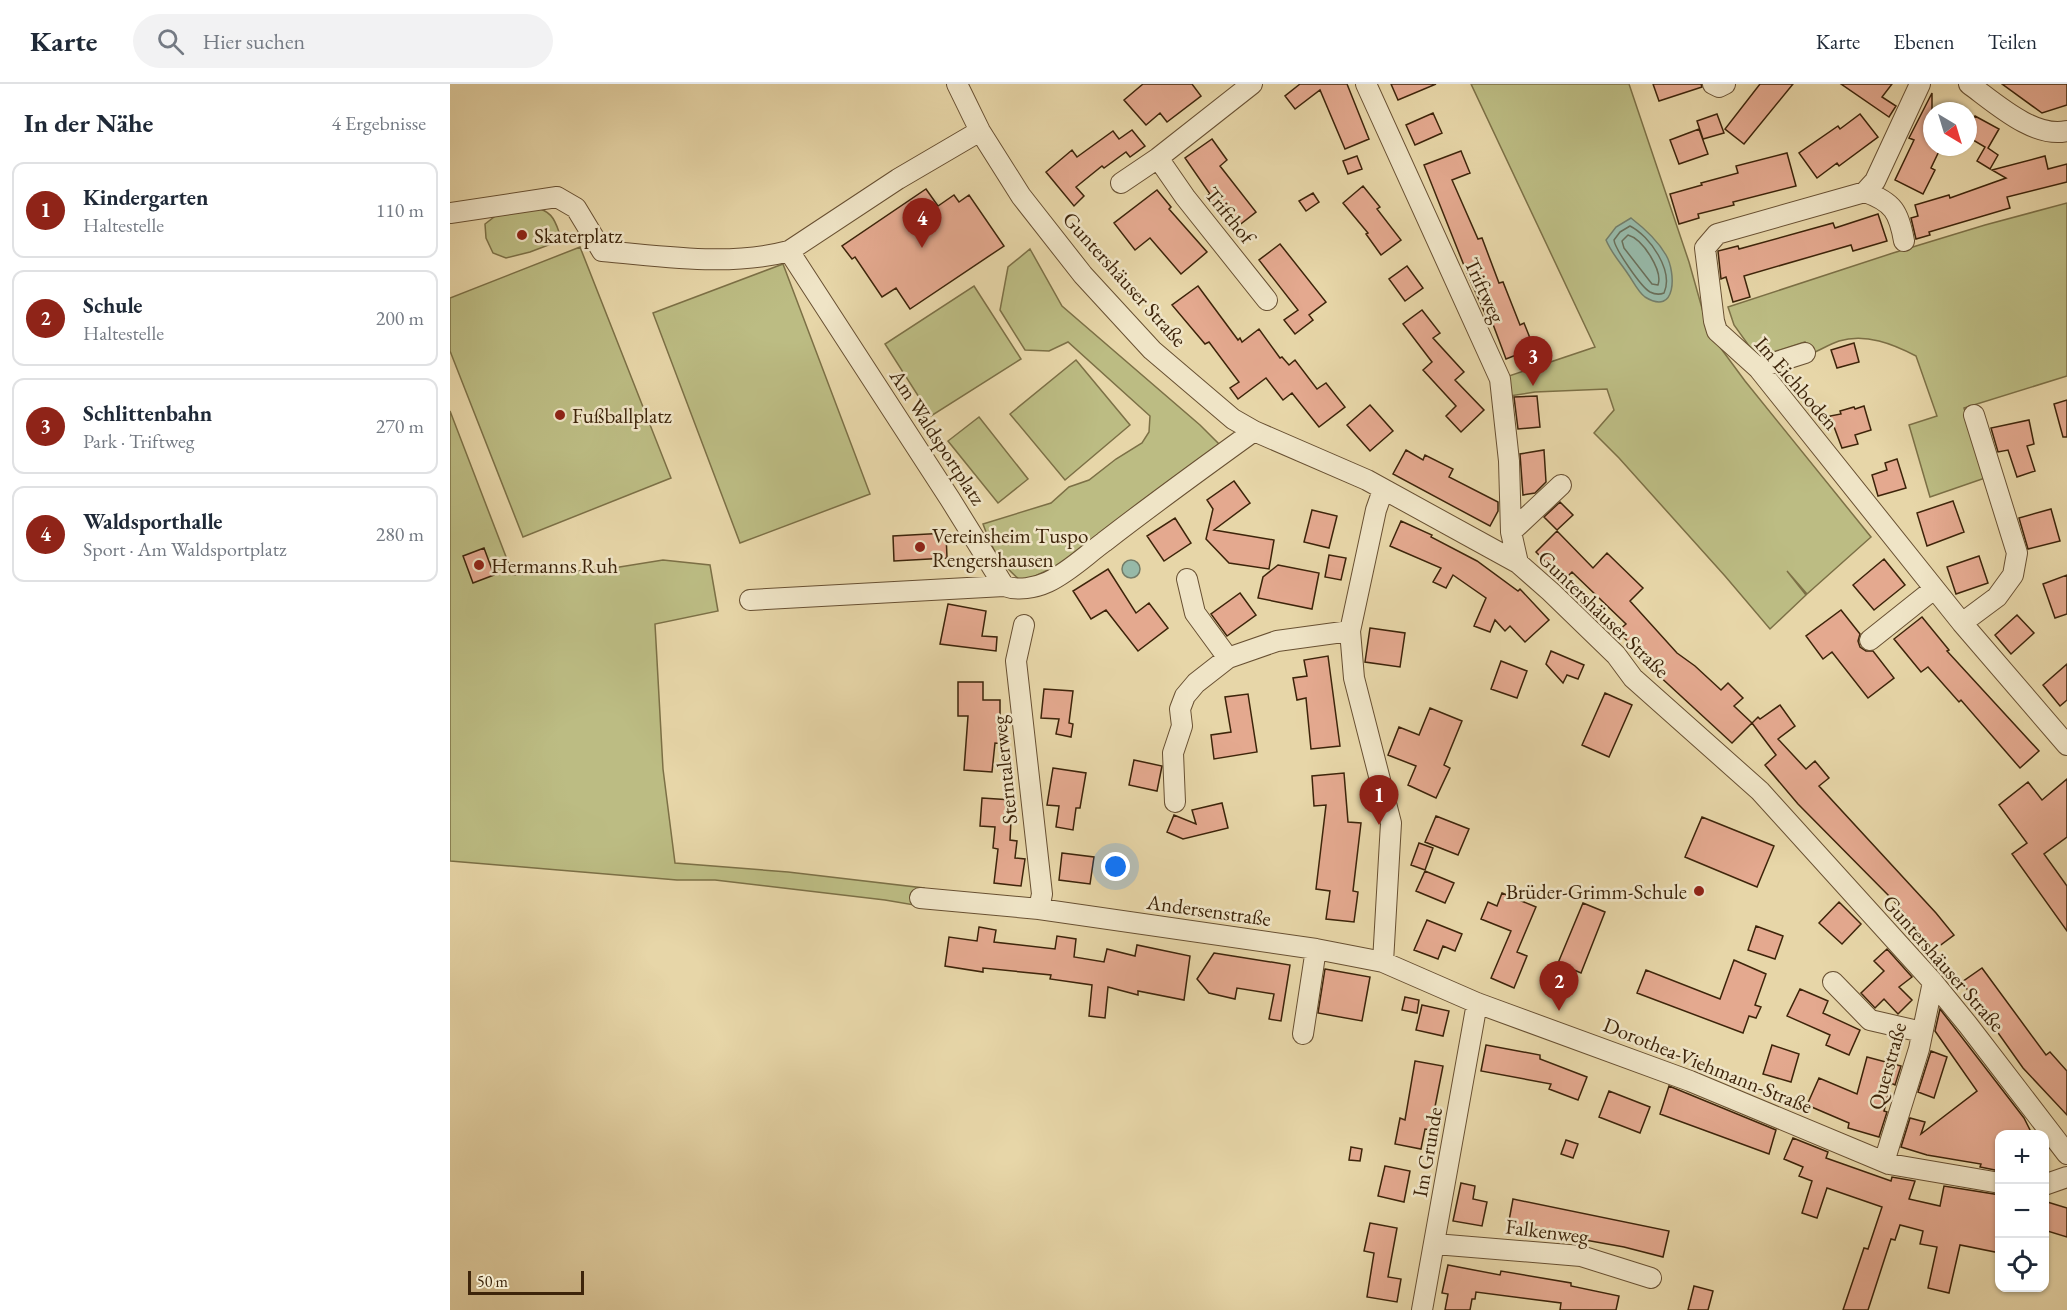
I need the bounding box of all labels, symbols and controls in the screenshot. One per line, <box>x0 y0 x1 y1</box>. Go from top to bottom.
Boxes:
search box <box>133 14 553 68</box>
text: Karte <box>30 23 97 59</box>
icon: search <box>154 25 187 58</box>
text: Hier suchen <box>202 27 305 56</box>
text: Karte <box>1816 28 1860 55</box>
text: Ebenen <box>1893 28 1954 55</box>
text: Teilen <box>1987 28 2037 55</box>
north arrow <box>1923 102 1977 156</box>
text: In der Nähe <box>24 106 153 140</box>
text: 4 Ergebnisse <box>331 110 426 136</box>
street label: Trifthof <box>1199 181 1262 251</box>
text: Kindergarten <box>83 183 208 212</box>
text: 1 <box>40 197 51 223</box>
text: 110 m <box>376 197 424 223</box>
pin: 4 <box>902 198 942 248</box>
street label: Guntershäuser Straße <box>1057 206 1193 352</box>
text: Haltestelle <box>83 212 164 238</box>
place label: Skaterplatz <box>534 222 622 249</box>
marker: Skaterplatz <box>515 228 529 242</box>
street label: Triftweg <box>1458 253 1512 328</box>
text: Schule <box>83 291 143 320</box>
text: 2 <box>40 305 51 331</box>
text: 200 m <box>376 305 424 331</box>
text: Haltestelle <box>83 320 164 346</box>
street label: Im Eichboden <box>1749 331 1845 435</box>
pin: 3 <box>1514 336 1552 386</box>
street label: Am Waldsportplatz <box>884 363 992 510</box>
text: Schlittenbahn <box>83 399 212 428</box>
place label: Fußballplatz <box>572 402 672 429</box>
marker: Fußballplatz <box>553 408 567 422</box>
text: 3 <box>40 413 51 439</box>
text: 270 m <box>376 413 424 439</box>
text: Park · Triftweg <box>83 428 194 454</box>
text: Waldsporthalle <box>83 507 223 536</box>
text: 4 <box>40 521 51 547</box>
text: 280 m <box>376 521 424 547</box>
place label: Vereinsheim Tuspo Rengershausen <box>932 522 1088 573</box>
text: Sport · Am Waldsportplatz <box>83 536 287 562</box>
marker: Vereinsheim Tuspo Rengershausen <box>913 540 927 554</box>
street label: Guntershäuser Straße <box>1532 544 1676 684</box>
place label: Hermanns Ruh <box>491 552 618 579</box>
marker: Hermanns Ruh <box>472 558 486 572</box>
street label: Sterntalerweg <box>985 714 1023 826</box>
pin: 1 <box>1360 776 1398 825</box>
your location <box>1101 852 1130 881</box>
place label: Brüder-Grimm-Schule <box>1506 878 1687 905</box>
marker: Brüder-Grimm-Schule <box>1692 884 1706 898</box>
street label: Andersenstraße <box>1144 888 1273 932</box>
street label: Guntershäuser Straße <box>1877 889 2011 1037</box>
pin: 2 <box>1540 962 1578 1011</box>
street label: Dorothea-Viehmann-Straße <box>1600 1011 1816 1119</box>
street label: Querstraße <box>1862 1019 1913 1113</box>
street label: Im Grunde <box>1406 1105 1448 1199</box>
map controls <box>1995 1130 2049 1292</box>
button: + <box>1995 1130 2049 1184</box>
button: − <box>1995 1184 2049 1238</box>
street label: Falkenweg <box>1504 1213 1591 1250</box>
button: locate <box>1995 1238 2049 1292</box>
scale bar <box>468 1268 584 1296</box>
text: 50 m <box>477 1271 508 1292</box>

